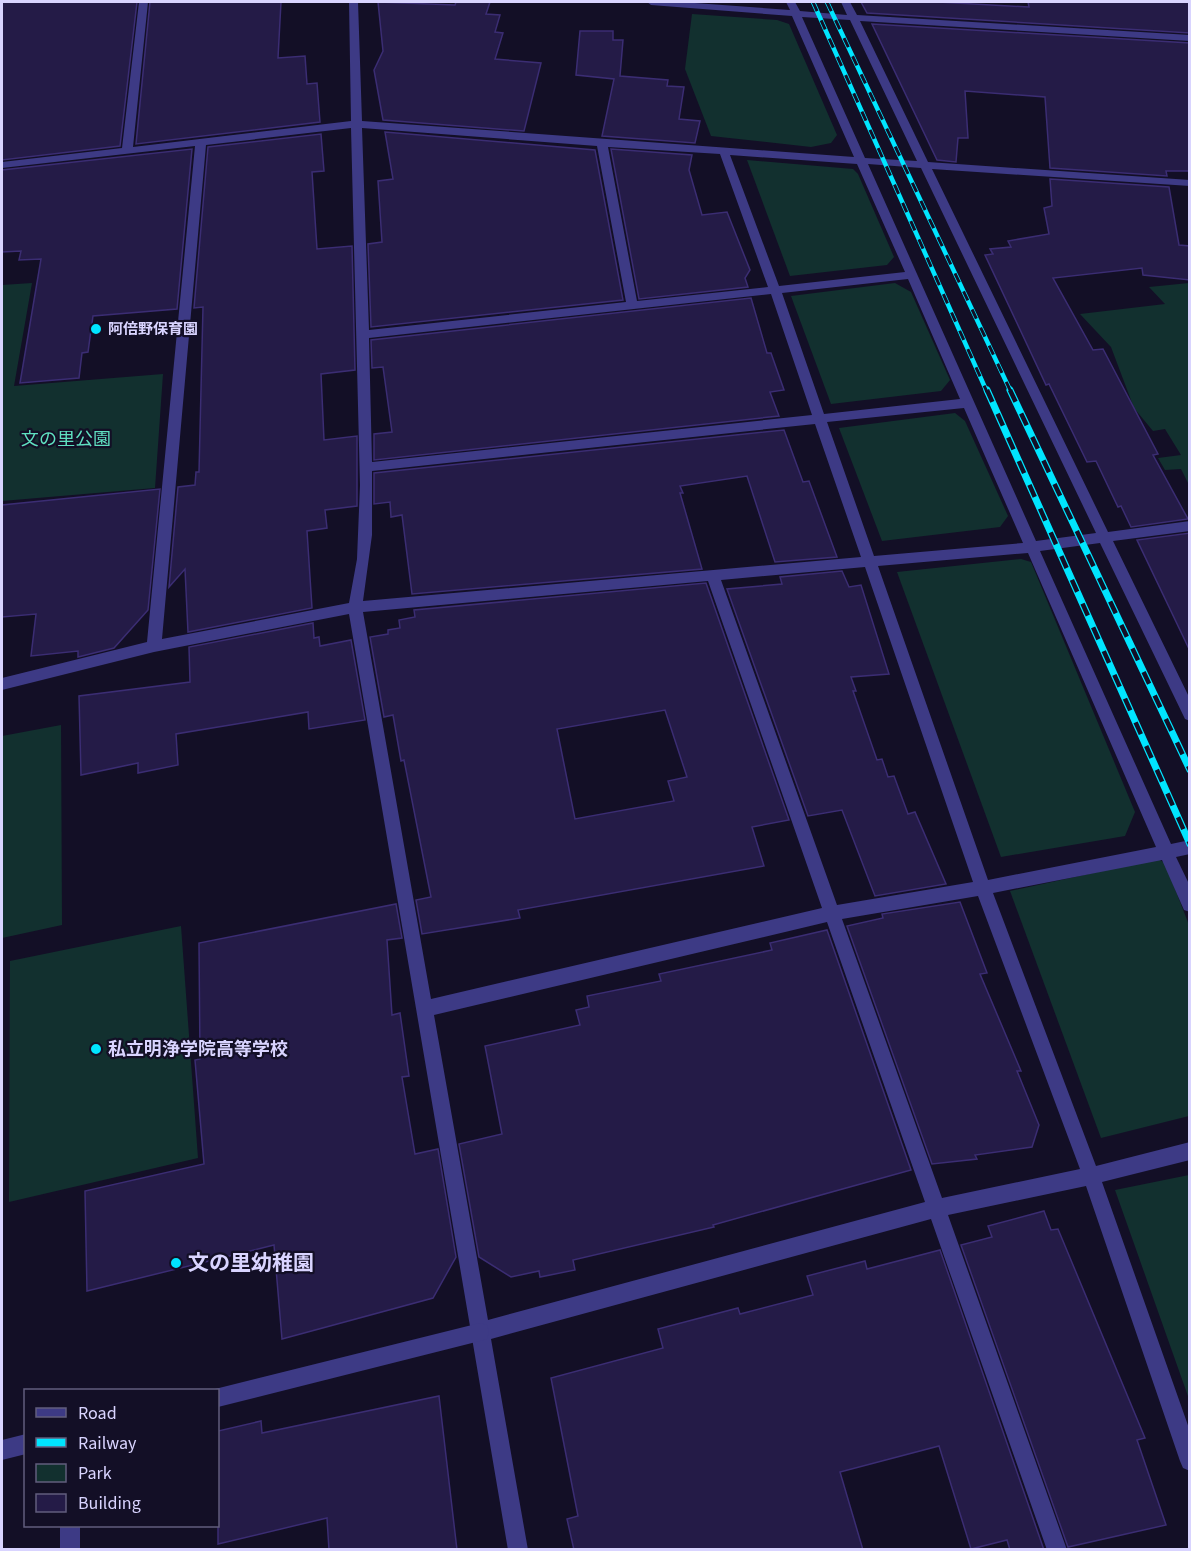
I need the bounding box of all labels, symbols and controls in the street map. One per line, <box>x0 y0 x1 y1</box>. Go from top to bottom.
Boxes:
place label: 阿倍野保育園 <box>108 319 198 340</box>
marker: 阿倍野保育園 <box>89 322 103 336</box>
park label: 文の里公園 <box>21 427 111 452</box>
place label: 私立明浄学院高等学校 <box>108 1037 288 1062</box>
marker: 私立明浄学院高等学校 <box>89 1042 103 1056</box>
place label: 文の里幼稚園 <box>188 1248 314 1278</box>
marker: 文の里幼稚園 <box>169 1256 183 1270</box>
legend <box>24 1389 219 1527</box>
text: Road <box>78 1401 117 1426</box>
text: Railway <box>78 1431 137 1456</box>
text: Park <box>78 1461 112 1486</box>
text: Building <box>78 1491 141 1516</box>

